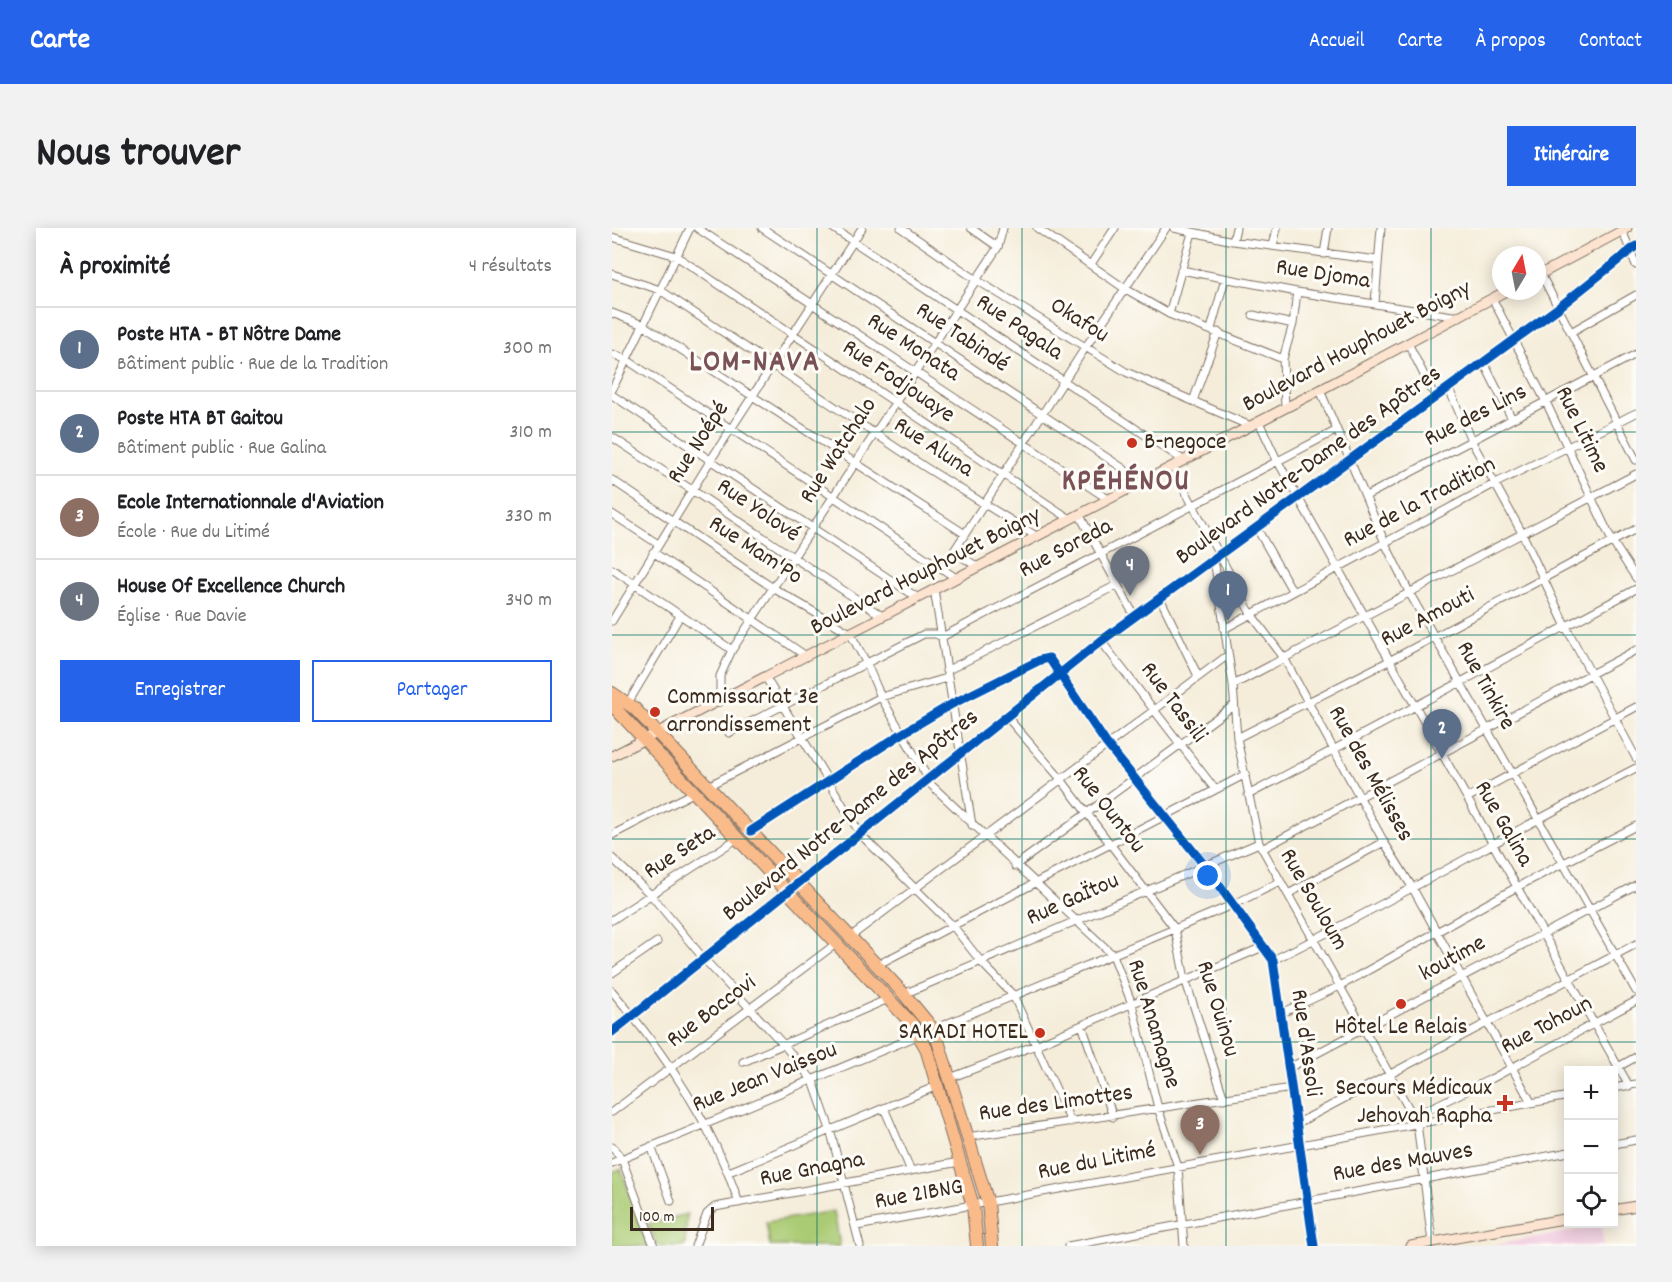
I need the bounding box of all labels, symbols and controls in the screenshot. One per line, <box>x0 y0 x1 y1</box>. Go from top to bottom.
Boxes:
text: Carte <box>30 22 90 62</box>
text: Accueil <box>1309 27 1364 57</box>
text: Carte <box>1397 27 1442 57</box>
text: À propos <box>1475 27 1546 57</box>
text: Contact <box>1579 27 1642 57</box>
text: Nous trouver <box>36 126 240 186</box>
button: Itinéraire <box>1507 126 1636 186</box>
north arrow <box>1492 246 1546 300</box>
text: À proximité <box>60 249 170 286</box>
street label: Rue Djoma <box>1273 251 1373 299</box>
text: 4 résultats <box>469 253 552 281</box>
street label: Boulevard Houphouet Boigny <box>1237 272 1479 422</box>
street label: Rue Pagala <box>968 286 1070 370</box>
street label: Okafou <box>1043 290 1115 352</box>
street label: Rue Tabindé <box>908 294 1016 382</box>
street label: Rue Monata <box>860 305 967 391</box>
text: Poste HTA - BT Nôtre Dame <box>117 320 341 351</box>
street label: Rue Fodjouaye <box>835 332 961 432</box>
text: 1 <box>77 335 82 363</box>
text: 300 m <box>503 335 552 363</box>
district label: LOM-NAVA <box>689 343 821 386</box>
text: Bâtiment public · Rue de la Tradition <box>117 351 388 379</box>
street label: Boulevard Notre-Dame des Apôtres <box>1169 358 1449 574</box>
street label: Rue des Lins <box>1419 376 1533 456</box>
street label: Rue Litime <box>1545 381 1617 479</box>
street label: Rue Watchalo <box>792 391 886 511</box>
street label: Rue Noépé <box>660 395 738 491</box>
text: Poste HTA BT Gaitou <box>117 404 283 435</box>
street label: Rue Aluna <box>886 409 980 487</box>
text: 2 <box>75 419 84 447</box>
text: 310 m <box>510 419 552 447</box>
place label: B-negoce <box>1144 426 1227 460</box>
text: Bâtiment public · Rue Galina <box>117 435 326 463</box>
marker: B-negoce <box>1125 436 1139 450</box>
street label: Rue de la Tradition <box>1338 448 1502 558</box>
district label: KPÉHÉNOU <box>1062 462 1190 505</box>
street label: Rue Yolové <box>709 471 807 551</box>
text: Ecole Internationnale d'Aviation <box>117 488 384 519</box>
street label: Boulevard Houphouet Boigny <box>805 498 1048 645</box>
text: 3 <box>75 503 84 531</box>
text: 330 m <box>505 503 552 531</box>
street label: Rue Mam'Po <box>701 508 809 594</box>
street label: Rue Soreda <box>1013 510 1119 588</box>
text: École · Rue du Litimé <box>117 519 270 547</box>
pin: 4 <box>1110 546 1150 596</box>
text: House Of Excellence Church <box>117 572 345 603</box>
pin: 1 <box>1208 572 1248 621</box>
street label: Rue Amouti <box>1375 579 1481 657</box>
text: 4 <box>75 587 84 615</box>
text: 340 m <box>506 587 552 615</box>
text: Église · Rue Davie <box>117 603 246 631</box>
street label: Rue Tinkire <box>1447 635 1523 737</box>
street label: Rue Tassili <box>1131 655 1215 751</box>
button: Enregistrer <box>60 660 300 722</box>
button: Partager <box>312 660 552 722</box>
place label: Commissariat 3e arrondissement <box>667 681 819 743</box>
street label: Rue des Mélisses <box>1319 700 1421 848</box>
street label: Boulevard Notre-Dame des Apôtres <box>715 702 987 930</box>
marker: Commissariat 3e arrondissement <box>648 705 662 719</box>
pin: 2 <box>1422 710 1462 759</box>
street label: Rue Ountou <box>1063 759 1153 861</box>
street label: Rue Galina <box>1465 775 1542 874</box>
street label: Rue Seta <box>637 817 723 889</box>
street label: Rue Souloum <box>1270 843 1356 957</box>
your location <box>1193 861 1222 890</box>
street label: Rue GaÏtou <box>1021 865 1125 935</box>
street label: koutime <box>1414 927 1492 991</box>
street label: Rue Anamagne <box>1117 955 1189 1093</box>
street label: Rue Ouinou <box>1186 957 1248 1061</box>
street label: Rue Boccovi <box>660 967 764 1057</box>
street label: Rue d'Assoli <box>1281 987 1329 1099</box>
street label: Rue Tohoun <box>1495 988 1599 1064</box>
marker: Hôtel Le Relais <box>1394 997 1408 1011</box>
place label: Hôtel Le Relais <box>1334 1011 1468 1045</box>
place label: SAKADI HOTEL <box>898 1016 1028 1050</box>
marker: SAKADI HOTEL <box>1033 1026 1047 1040</box>
street label: Rue Jean Vaissou <box>687 1033 843 1123</box>
map controls <box>1564 1066 1618 1228</box>
button: + <box>1564 1066 1618 1120</box>
place label: Secours Médicaux Jehovah Rapha <box>1335 1072 1493 1134</box>
street label: Rue des Limottes <box>977 1076 1135 1132</box>
marker: Secours Médicaux Jehovah Rapha <box>1496 1094 1514 1112</box>
pin: 3 <box>1180 1106 1220 1155</box>
button: − <box>1564 1120 1618 1174</box>
street label: Rue du Litimé <box>1035 1134 1159 1190</box>
street label: Rue des Mauves <box>1330 1134 1476 1192</box>
street label: Rue Gnagna <box>757 1143 868 1197</box>
street label: Rue 21BNG <box>872 1171 966 1219</box>
button: locate <box>1564 1174 1618 1228</box>
scale bar <box>630 1204 714 1232</box>
text: 100 m <box>639 1206 675 1229</box>

